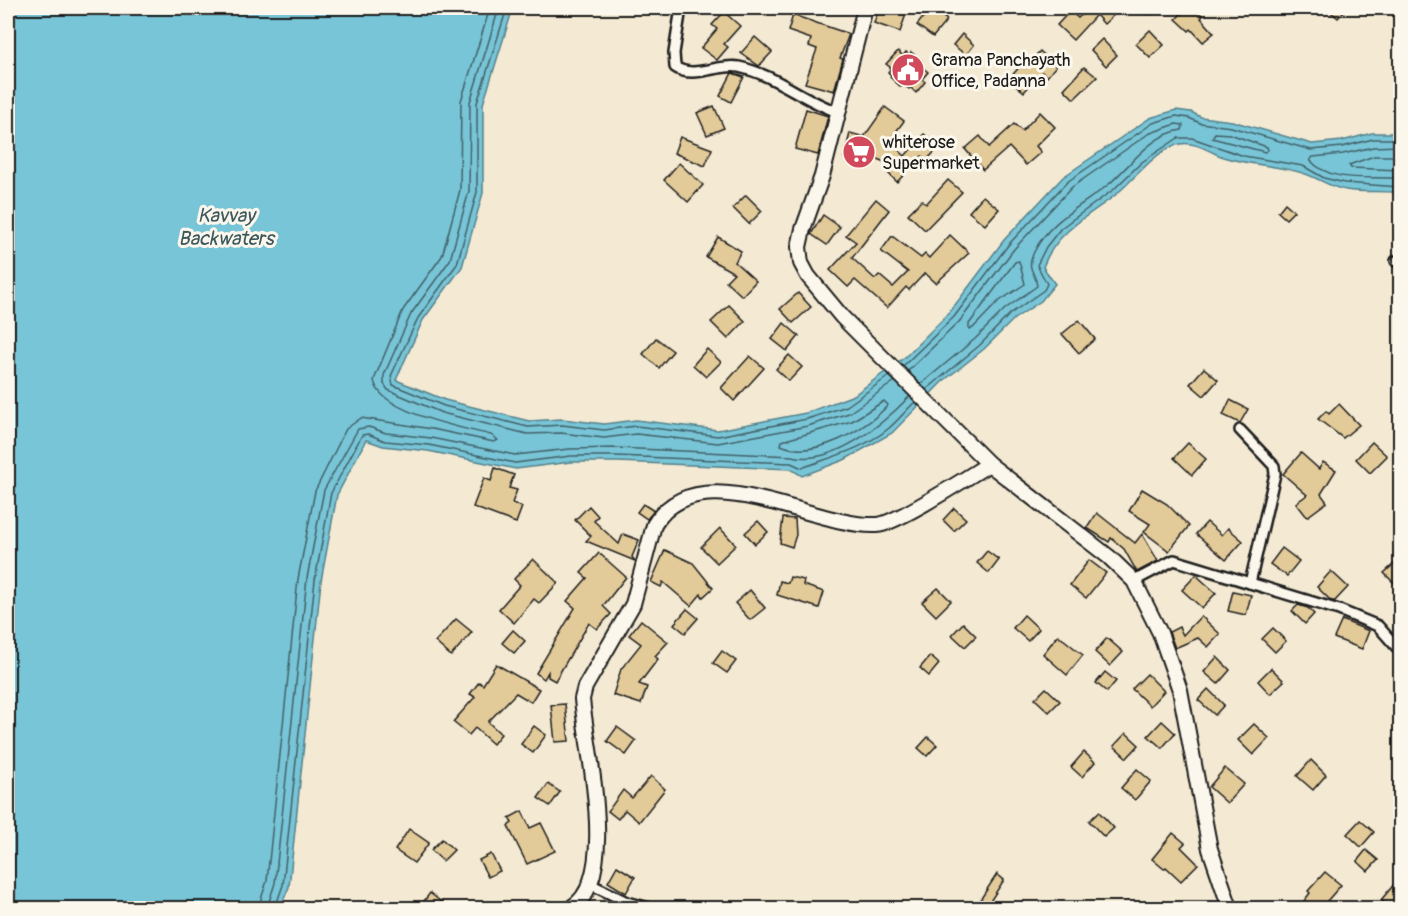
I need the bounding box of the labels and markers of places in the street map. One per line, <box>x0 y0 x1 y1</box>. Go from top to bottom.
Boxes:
place label: Grama Panchayath Office, Padanna <box>931 49 1070 93</box>
public building icon: Grama Panchayath Office, Padanna <box>890 52 926 88</box>
place label: whiterose Supermarket <box>882 131 981 175</box>
supermarket icon: whiterose Supermarket <box>841 134 877 170</box>

